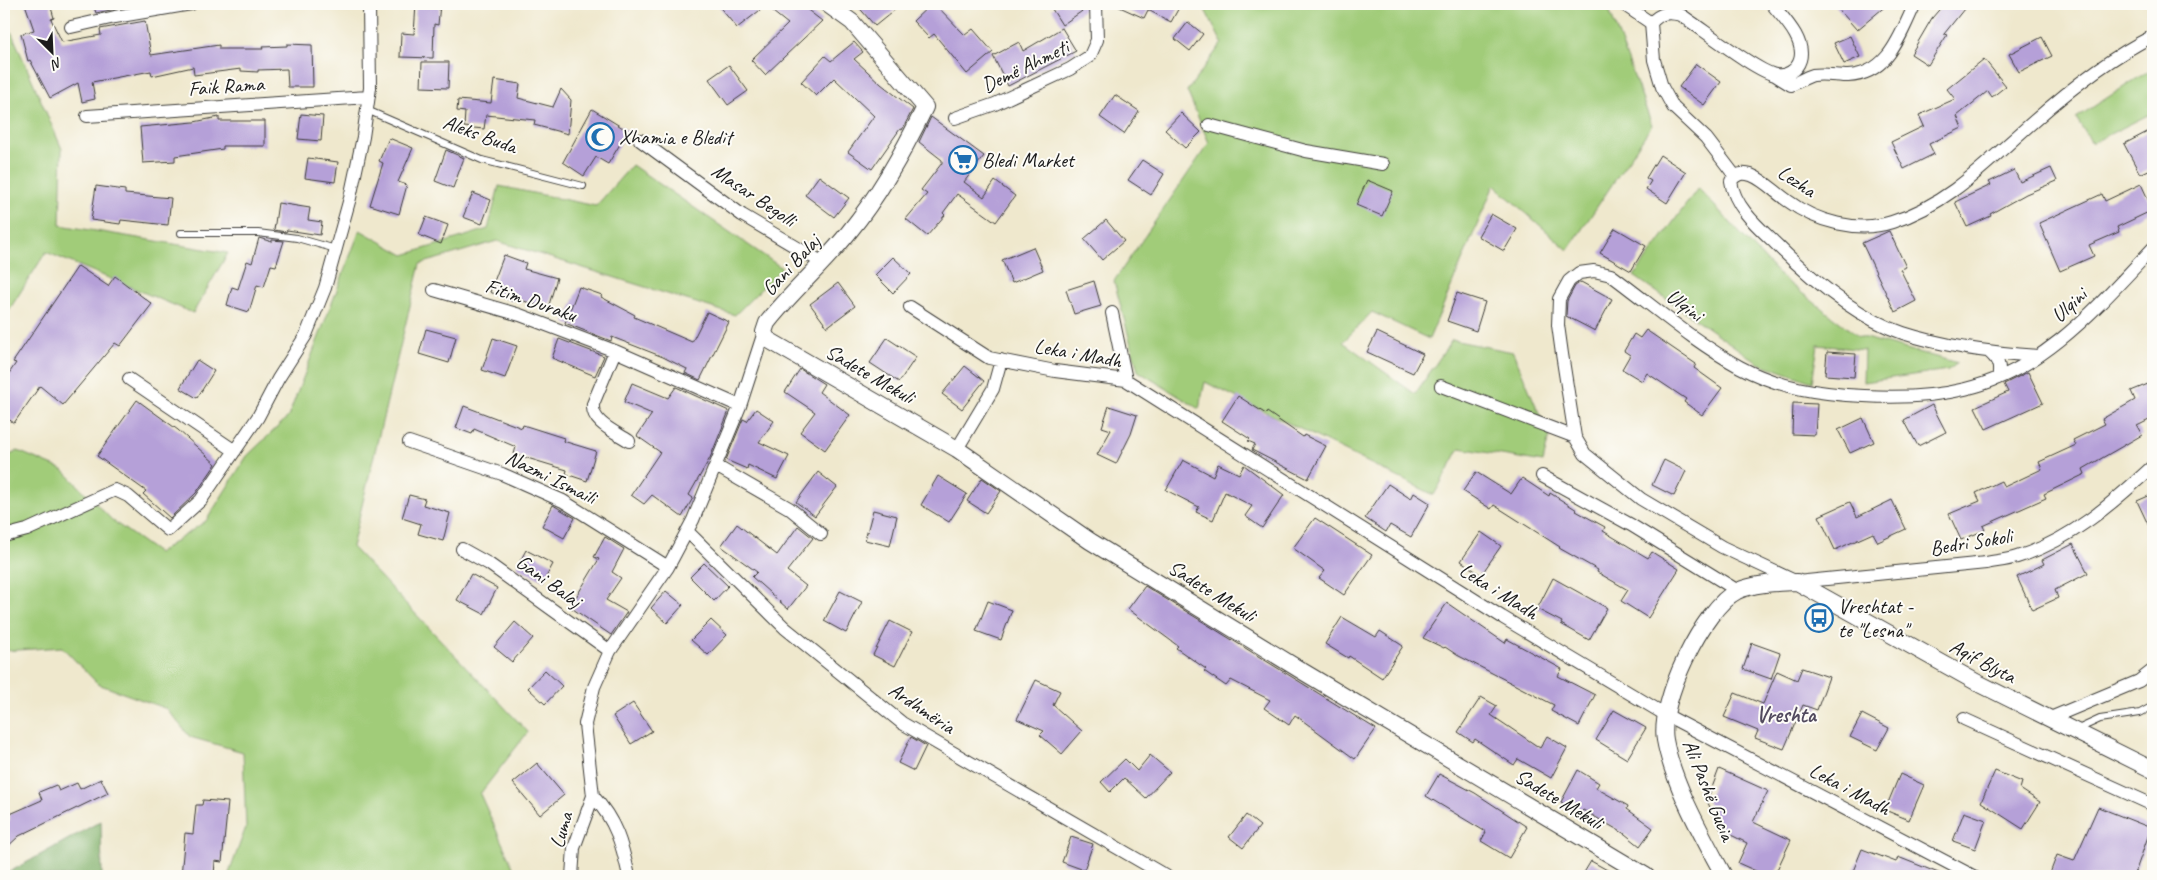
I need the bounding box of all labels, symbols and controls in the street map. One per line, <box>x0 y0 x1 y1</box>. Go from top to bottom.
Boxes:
north arrow <box>28 28 78 78</box>
street label: Demë Ahmeti <box>977 32 1076 98</box>
text: N <box>48 54 65 74</box>
street label: Faik Rama <box>187 70 267 102</box>
street label: Aleks Buda <box>440 109 523 160</box>
mosque icon: Xhamia e Bledit <box>585 122 615 152</box>
place label: Xhamia e Bledit <box>619 124 735 150</box>
supermarket icon: Bledi Market <box>948 145 978 175</box>
place label: Bledi Market <box>982 147 1076 173</box>
street label: Masar Begolli <box>707 157 804 234</box>
street label: Lezha <box>1773 159 1822 204</box>
street label: Gani Balaj <box>756 227 828 301</box>
street label: Fitim Duraku <box>482 272 581 328</box>
street label: Ulqini <box>2046 280 2095 328</box>
street label: Ulqini <box>1661 283 1711 329</box>
street label: Leka i Madh <box>1032 333 1125 374</box>
street label: Sadete Mekuli <box>821 338 922 411</box>
street label: Nazmi Ismaili <box>501 444 603 511</box>
street label: Bedri Sokoli <box>1928 522 2017 561</box>
street label: Gani Balaj <box>511 549 589 615</box>
street label: Sadete Mekuli <box>1164 554 1263 630</box>
street label: Leka i Madh <box>1455 557 1544 626</box>
place label: Vreshtat - te "Lesna" <box>1838 593 1914 643</box>
bus stop icon: Vreshtat - te "Lesna" <box>1804 603 1834 633</box>
street label: Aqif Blyta <box>1945 633 2022 690</box>
street label: Ardhmëria <box>884 676 961 740</box>
district label: Vreshta <box>1756 701 1818 729</box>
street label: Ali Pashë Gucia <box>1677 736 1742 847</box>
street label: Leka i Madh <box>1805 757 1896 822</box>
street label: Sadete Mekuli <box>1510 763 1610 837</box>
street label: Luma <box>544 808 579 851</box>

